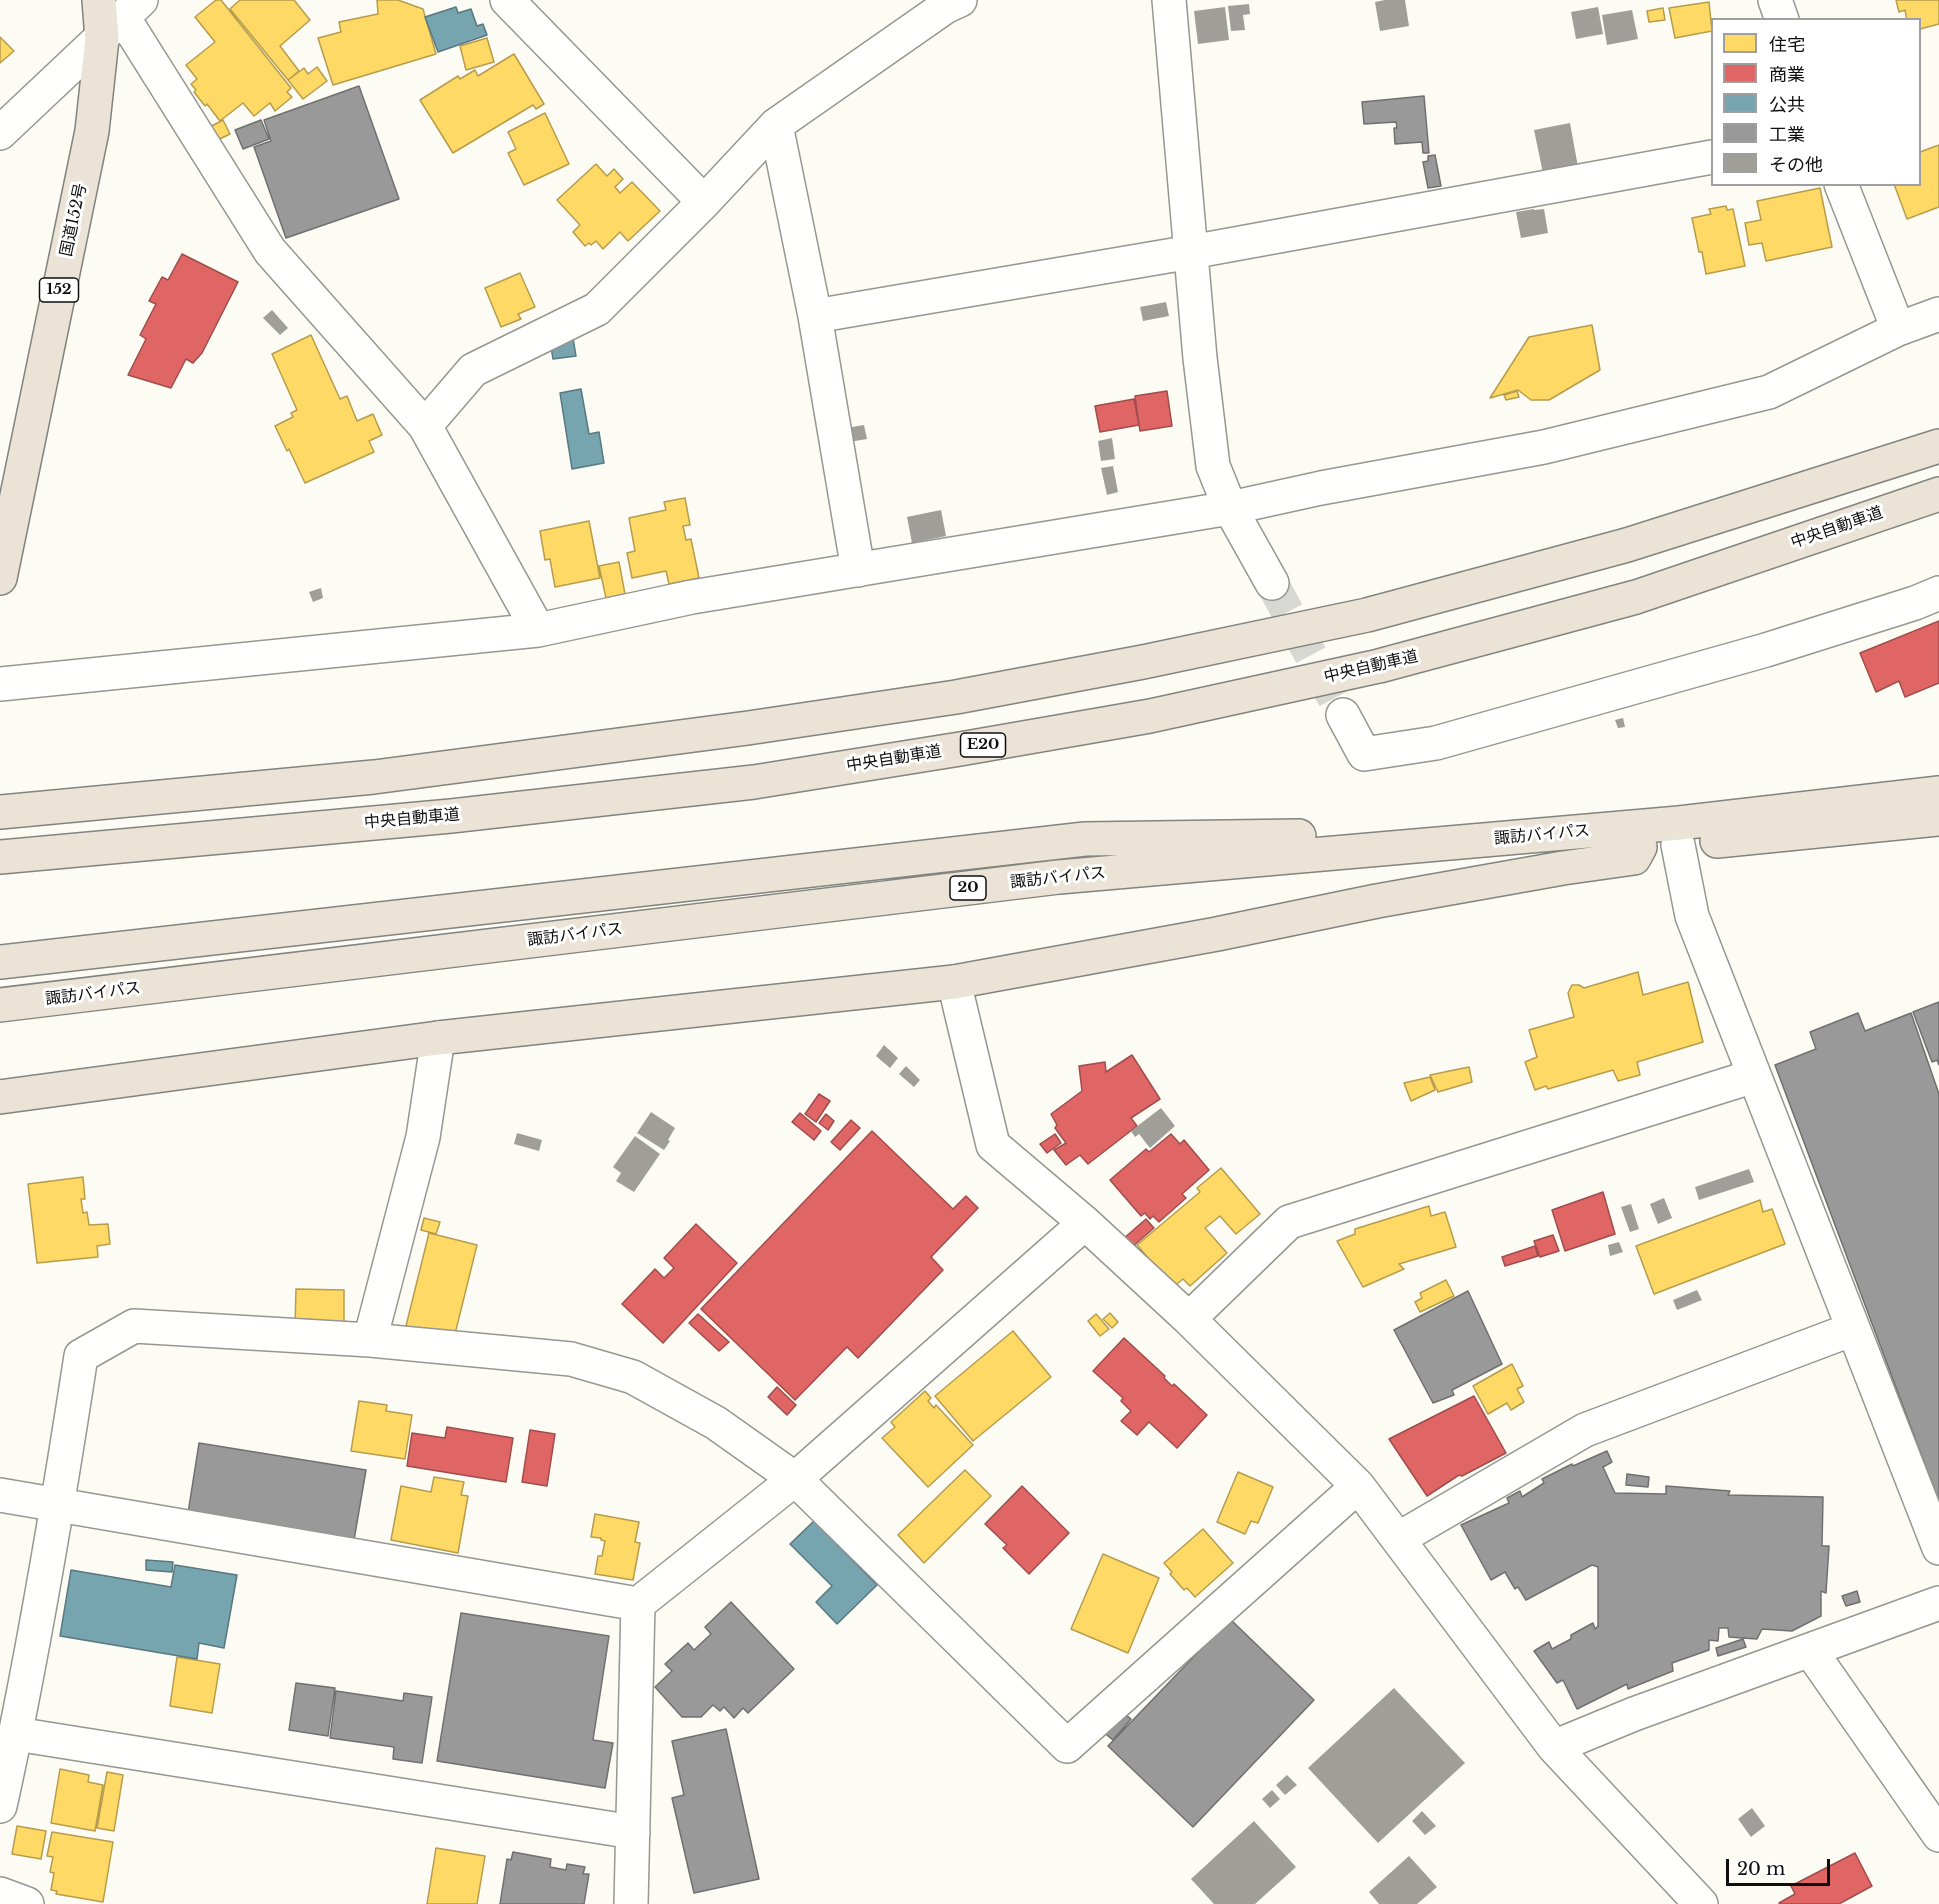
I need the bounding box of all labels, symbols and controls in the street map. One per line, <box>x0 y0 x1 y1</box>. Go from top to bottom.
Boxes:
legend <box>1711 18 1921 186</box>
text: 住宅 <box>1769 34 1805 56</box>
text: 商業 <box>1769 64 1805 86</box>
text: 公共 <box>1769 94 1805 116</box>
text: 工業 <box>1769 124 1805 146</box>
text: その他 <box>1769 154 1823 176</box>
street label: 国道152号 <box>57 182 91 258</box>
road number: 152 <box>40 278 78 302</box>
street label: 中央自動車道 <box>1788 503 1886 553</box>
street label: 中央自動車道 <box>1322 647 1420 687</box>
road number: E20 <box>960 733 1006 757</box>
street label: 中央自動車道 <box>845 742 943 776</box>
street label: 中央自動車道 <box>363 805 461 833</box>
street label: 諏訪バイパス <box>1493 821 1591 849</box>
street label: 諏訪バイパス <box>1009 863 1107 893</box>
road number: 20 <box>950 876 986 900</box>
street label: 諏訪バイパス <box>526 920 624 950</box>
street label: 諏訪バイパス <box>44 979 142 1009</box>
scale bar <box>1729 1847 1832 1885</box>
text: 20 m <box>1737 1858 1785 1880</box>

